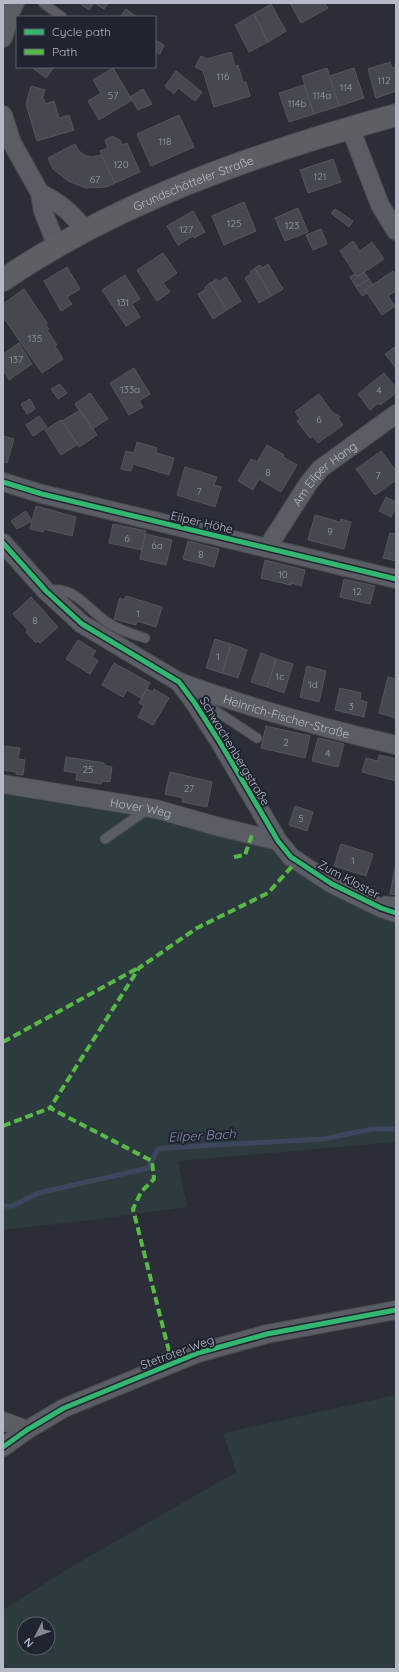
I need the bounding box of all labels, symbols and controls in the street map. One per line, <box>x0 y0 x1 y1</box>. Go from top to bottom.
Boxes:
legend <box>16 16 156 68</box>
text: Cycle path <box>52 24 111 39</box>
text: Path <box>52 44 77 59</box>
house number: 116 <box>217 70 230 83</box>
house number: 112 <box>378 74 391 87</box>
house number: 114 <box>340 81 352 94</box>
house number: 57 <box>108 89 118 102</box>
house number: 114a <box>313 89 331 102</box>
house number: 114b <box>288 97 306 110</box>
house number: 118 <box>159 135 171 148</box>
street label: Grundschötteler Straße <box>130 152 256 214</box>
house number: 120 <box>113 158 129 171</box>
house number: 121 <box>314 170 326 183</box>
house number: 67 <box>90 173 100 186</box>
house number: 125 <box>227 217 241 230</box>
house number: 123 <box>285 219 299 232</box>
house number: 127 <box>179 223 193 236</box>
house number: 131 <box>117 296 129 309</box>
house number: 135 <box>28 332 42 345</box>
house number: 137 <box>9 353 23 366</box>
house number: 133a <box>120 383 140 396</box>
house number: 4 <box>376 384 382 397</box>
house number: 6 <box>316 413 322 426</box>
street label: Am Eilper Hang <box>289 438 359 508</box>
house number: 8 <box>265 466 271 479</box>
house number: 7 <box>375 469 381 482</box>
house number: 7 <box>196 485 202 498</box>
street label: Eilper Höhe <box>169 508 235 537</box>
house number: 9 <box>327 525 333 538</box>
house number: 6 <box>124 532 130 545</box>
house number: 6a <box>151 539 163 552</box>
house number: 8 <box>198 548 204 561</box>
house number: 10 <box>278 568 288 581</box>
house number: 12 <box>352 585 362 598</box>
house number: 1 <box>136 607 140 620</box>
house number: 8 <box>32 614 38 627</box>
house number: 1 <box>216 650 220 663</box>
house number: 1c <box>276 670 284 683</box>
house number: 1d <box>308 678 318 691</box>
street label: Heinrich-Fischer-Straße <box>222 691 352 741</box>
street label: Schwachenbergstraße <box>197 694 274 808</box>
house number: 3 <box>348 700 354 713</box>
house number: 2 <box>283 736 289 749</box>
house number: 4 <box>325 747 331 760</box>
house number: 25 <box>83 763 94 776</box>
house number: 27 <box>184 782 194 795</box>
street label: Hover Weg <box>109 794 174 821</box>
house number: 5 <box>298 812 304 825</box>
house number: 1 <box>351 854 355 867</box>
street label: Zum Kloster <box>316 856 383 902</box>
water label: Eilper Bach <box>168 1125 237 1145</box>
street label: Stetroter Weg <box>138 1332 216 1372</box>
north arrow <box>16 1616 56 1656</box>
text: N <box>21 1635 36 1650</box>

